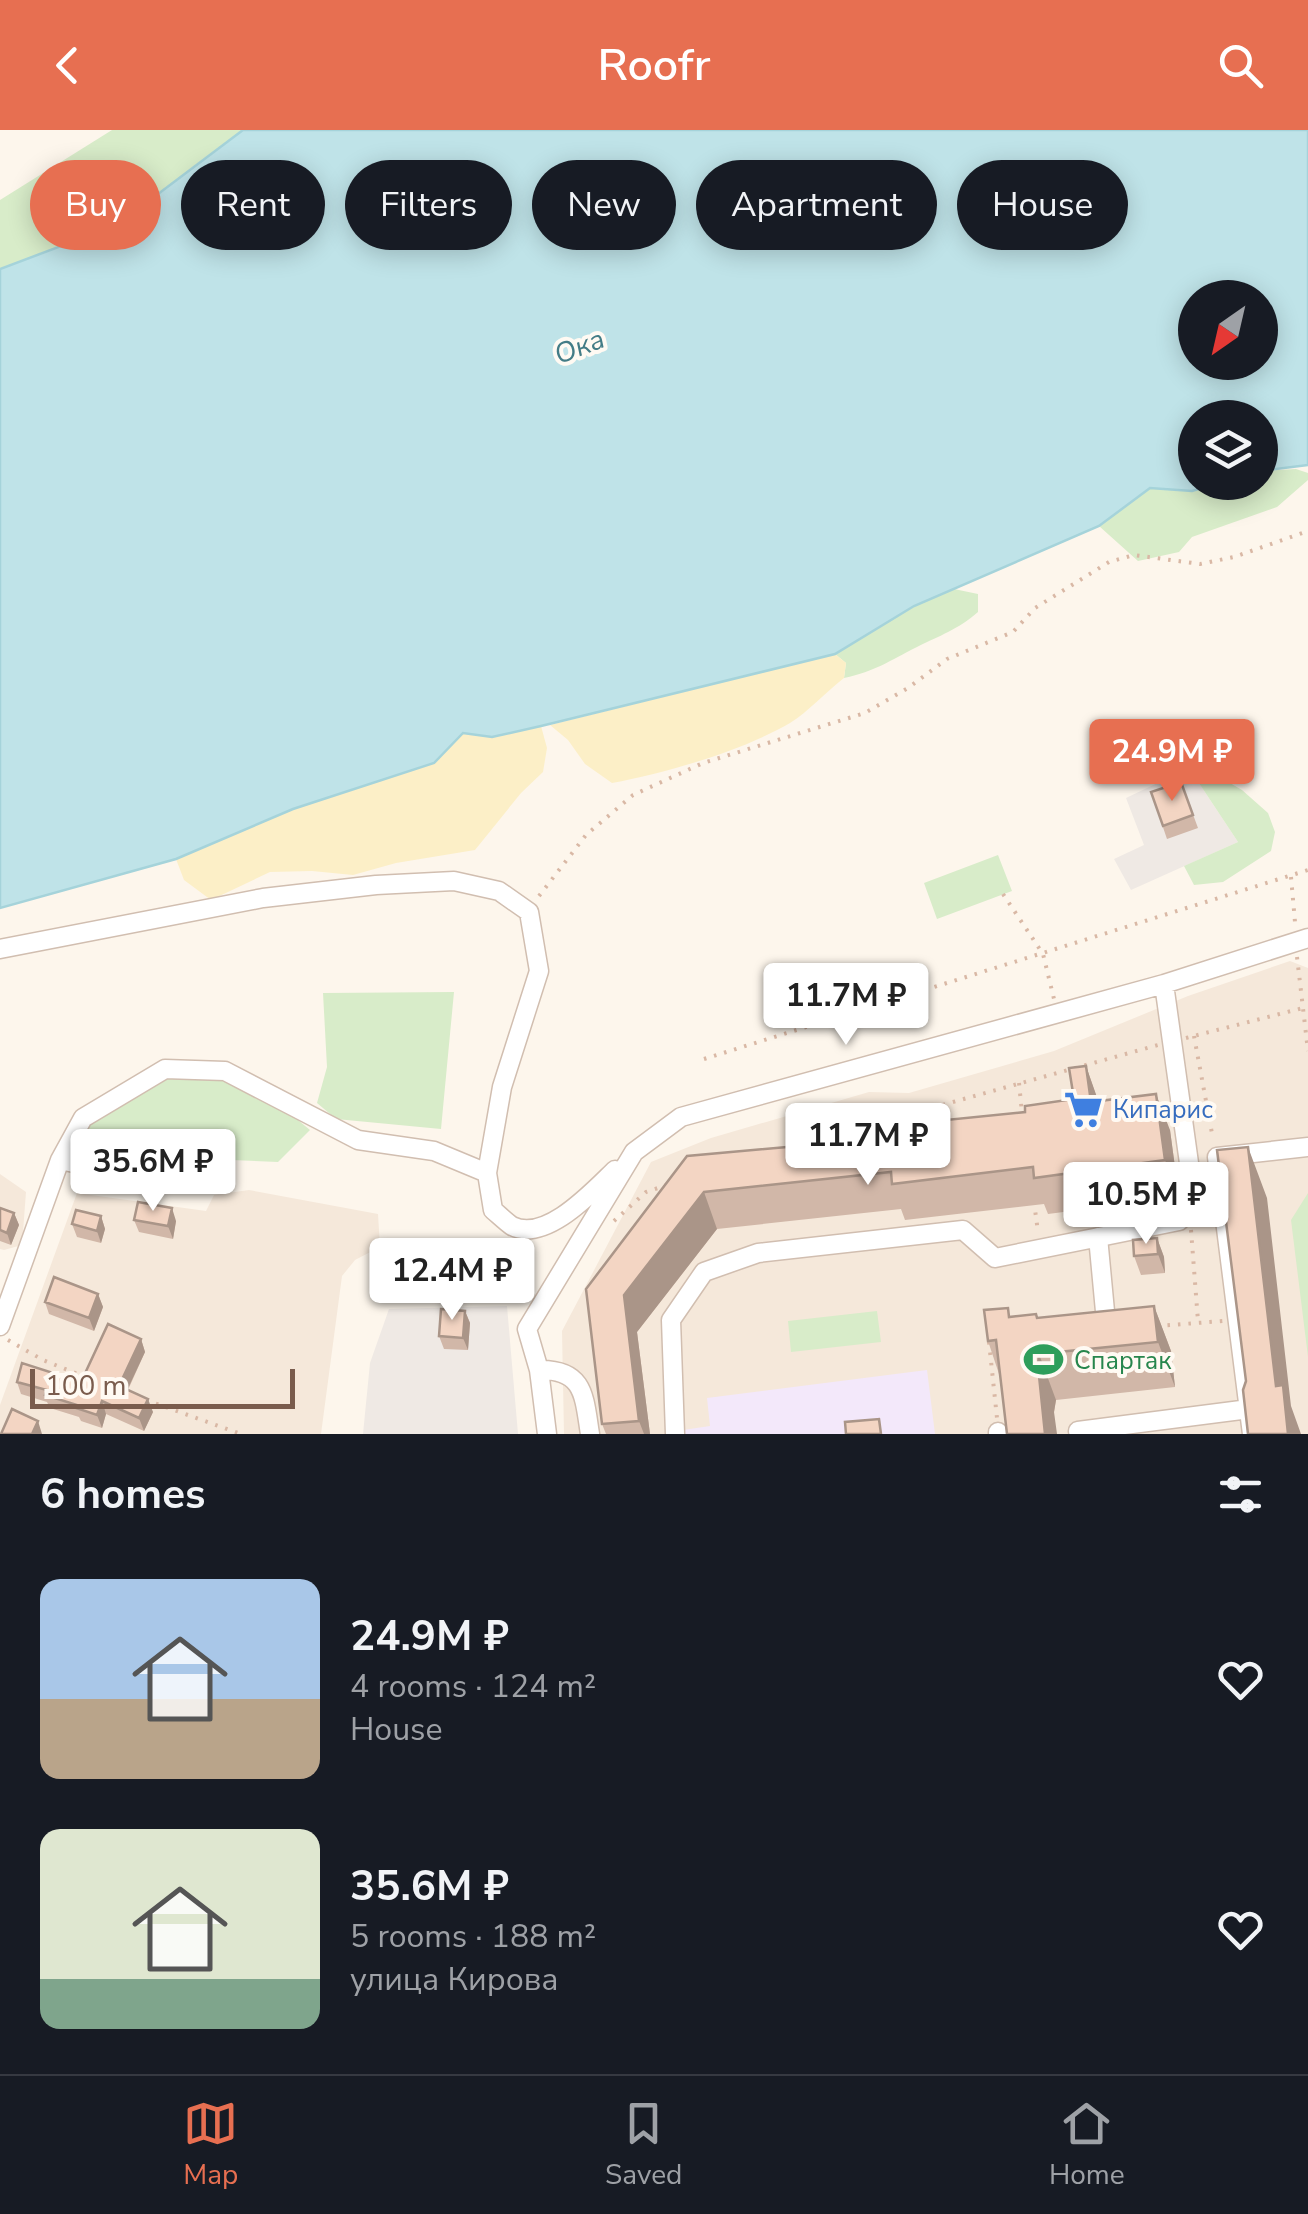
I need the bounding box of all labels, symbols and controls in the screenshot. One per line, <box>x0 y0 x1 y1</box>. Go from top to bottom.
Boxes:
text: Roofr <box>598 35 710 96</box>
icon: back <box>40 38 95 93</box>
icon: search <box>1213 38 1268 93</box>
chip: Buy <box>30 160 161 250</box>
chip: Rent <box>181 160 325 250</box>
chip: Filters <box>345 160 512 250</box>
chip: New <box>532 160 676 250</box>
chip: Apartment <box>696 160 937 250</box>
chip: House <box>957 160 1128 250</box>
north arrow <box>1178 280 1278 380</box>
map controls <box>1178 280 1278 500</box>
water label: Ока <box>549 320 610 374</box>
button: layers <box>1178 400 1278 500</box>
pin: 24.9M ₽ <box>1080 719 1264 804</box>
text: 24.9M ₽ <box>1111 730 1233 773</box>
pin: 11.7M ₽ <box>754 963 938 1048</box>
text: 11.7M ₽ <box>785 974 907 1017</box>
supermarket icon: Кипарис <box>1062 1088 1104 1130</box>
place label: Кипарис <box>1113 1093 1213 1127</box>
pin: 11.7M ₽ <box>776 1103 960 1188</box>
text: 11.7M ₽ <box>807 1114 929 1157</box>
pin: 35.6M ₽ <box>61 1129 245 1214</box>
text: 35.6M ₽ <box>92 1140 214 1183</box>
pin: 10.5M ₽ <box>1054 1162 1238 1247</box>
text: 10.5M ₽ <box>1085 1173 1207 1216</box>
pin: 12.4M ₽ <box>360 1238 544 1323</box>
text: 12.4M ₽ <box>391 1249 513 1292</box>
sports icon: Спартак <box>1023 1339 1065 1381</box>
place label: Спартак <box>1074 1344 1172 1378</box>
scale bar <box>30 1364 295 1408</box>
text: 100 m <box>45 1367 127 1405</box>
text: 6 homes <box>40 1466 205 1523</box>
icon: filters <box>1213 1467 1268 1522</box>
text: 24.9M ₽ <box>350 1608 509 1665</box>
icon: home <box>120 1619 240 1739</box>
icon: heart <box>1213 1652 1268 1707</box>
text: 4 rooms · 124 m² <box>350 1665 596 1708</box>
text: House <box>350 1708 443 1751</box>
text: 35.6M ₽ <box>350 1858 509 1915</box>
icon: home <box>120 1869 240 1989</box>
icon: heart <box>1213 1902 1268 1957</box>
text: 5 rooms · 188 m² <box>350 1915 596 1958</box>
text: улица Кирова <box>350 1958 559 2001</box>
tab: Map <box>183 2096 238 2194</box>
tab: Saved <box>605 2096 682 2194</box>
tab: Home <box>1049 2096 1125 2194</box>

